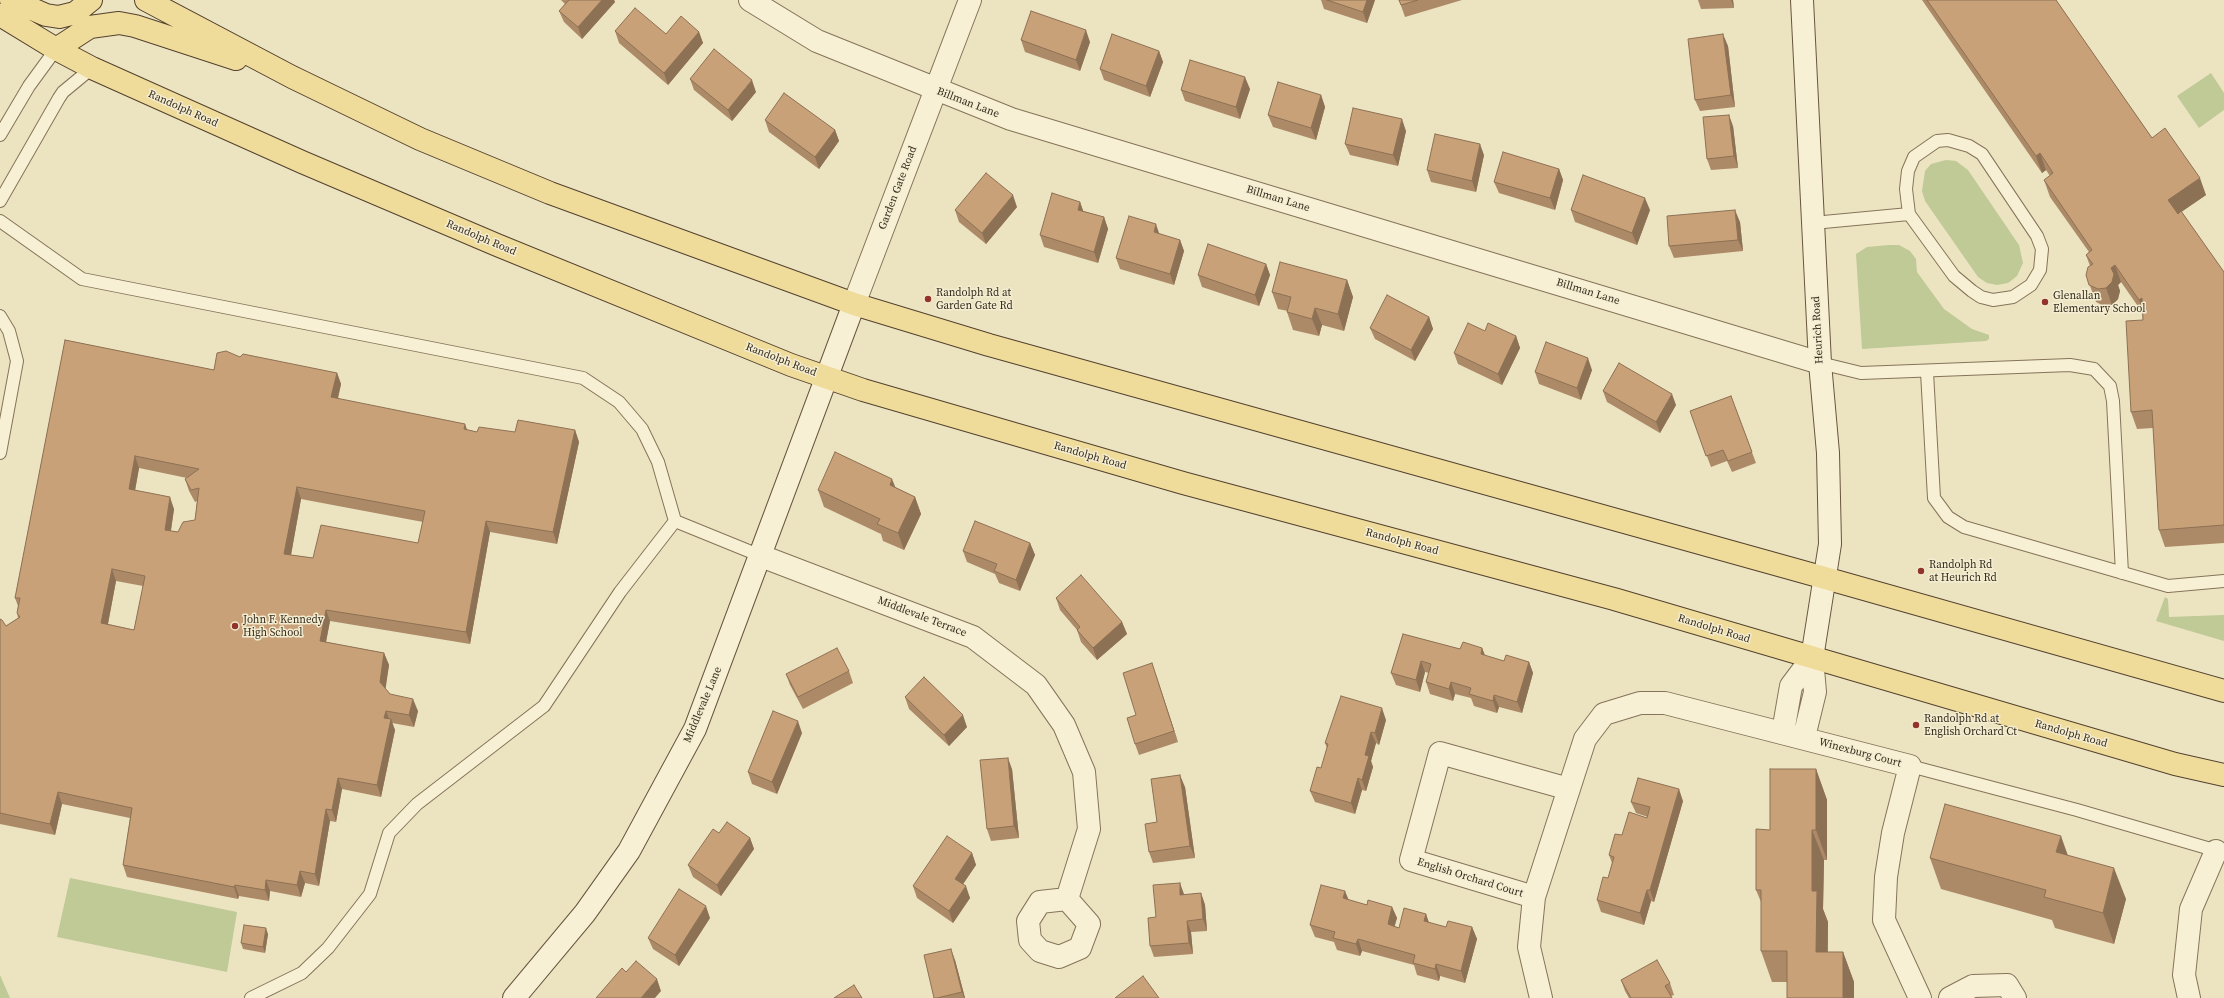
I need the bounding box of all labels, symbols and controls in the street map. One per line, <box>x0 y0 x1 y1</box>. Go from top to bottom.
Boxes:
street label: Billman Lane <box>935 85 1001 121</box>
street label: Randolph Road <box>146 88 220 130</box>
street label: Garden Gate Road <box>876 144 920 232</box>
street label: Billman Lane <box>1245 183 1311 215</box>
street label: Randolph Road <box>444 217 518 259</box>
street label: Billman Lane <box>1555 276 1621 308</box>
place label: Randolph Rd at Garden Gate Rd <box>936 286 1013 312</box>
place label: Glenallan Elementary School <box>2053 289 2145 315</box>
marker: Randolph Rd at Garden Gate Rd <box>923 294 933 304</box>
street label: Heurich Road <box>1810 296 1826 364</box>
marker: Glenallan Elementary School <box>2040 297 2050 307</box>
street label: Randolph Road <box>744 340 818 380</box>
street label: Randolph Road <box>1052 439 1128 473</box>
street label: Randolph Road <box>1364 526 1440 558</box>
place label: Randolph Rd at Heurich Rd <box>1929 558 1997 584</box>
marker: Randolph Rd at Heurich Rd <box>1916 566 1926 576</box>
street label: Middlevale Terrace <box>876 594 968 640</box>
street label: Randolph Road <box>1676 612 1752 646</box>
place label: John F. Kennedy High School <box>243 613 323 639</box>
marker: John F. Kennedy High School <box>230 621 240 631</box>
street label: Middlevale Lane <box>681 665 725 745</box>
place label: Randolph Rd at English Orchard Ct <box>1924 712 2017 738</box>
street label: Randolph Road <box>2033 717 2109 751</box>
marker: Randolph Rd at English Orchard Ct <box>1911 720 1921 730</box>
street label: Winexburg Court <box>1817 736 1903 770</box>
street label: English Orchard Court <box>1415 856 1525 900</box>

